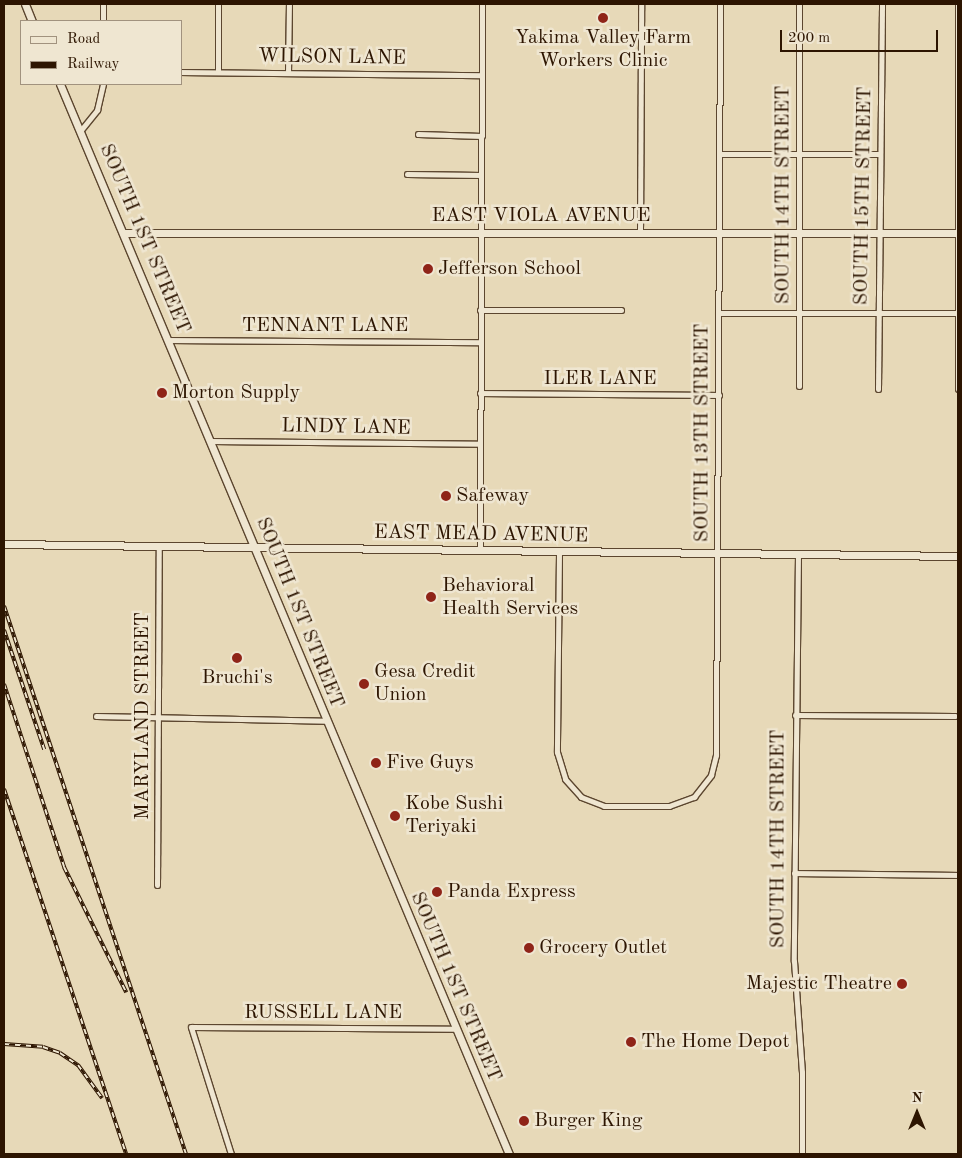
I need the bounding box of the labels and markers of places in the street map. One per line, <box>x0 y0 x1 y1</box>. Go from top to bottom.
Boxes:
marker: Yakima Valley Farm Workers Clinic <box>596 11 610 25</box>
place label: Yakima Valley Farm Workers Clinic <box>515 27 691 74</box>
place label: Jefferson School <box>438 257 581 281</box>
marker: Jefferson School <box>422 263 434 275</box>
place label: Morton Supply <box>172 381 300 405</box>
marker: Morton Supply <box>156 387 168 399</box>
place label: Safeway <box>456 484 529 508</box>
marker: Safeway <box>440 490 452 502</box>
place label: Behavioral Health Services <box>442 574 578 621</box>
marker: Behavioral Health Services <box>424 590 438 604</box>
marker: Bruchi's <box>231 652 243 664</box>
place label: Gesa Credit Union <box>374 660 475 707</box>
place label: Bruchi's <box>201 666 273 690</box>
marker: Gesa Credit Union <box>358 678 370 690</box>
place label: Five Guys <box>386 751 474 775</box>
marker: Five Guys <box>370 757 382 769</box>
place label: Kobe Sushi Teriyaki <box>405 792 503 839</box>
marker: Kobe Sushi Teriyaki <box>389 810 401 822</box>
place label: Panda Express <box>447 880 576 904</box>
marker: Panda Express <box>431 886 443 898</box>
place label: Grocery Outlet <box>539 936 667 960</box>
marker: Grocery Outlet <box>523 942 535 954</box>
place label: Majestic Theatre <box>746 972 892 996</box>
marker: Majestic Theatre <box>896 978 908 990</box>
place label: The Home Depot <box>641 1030 789 1054</box>
marker: The Home Depot <box>625 1036 637 1048</box>
place label: Burger King <box>534 1109 643 1133</box>
marker: Burger King <box>518 1115 530 1127</box>

